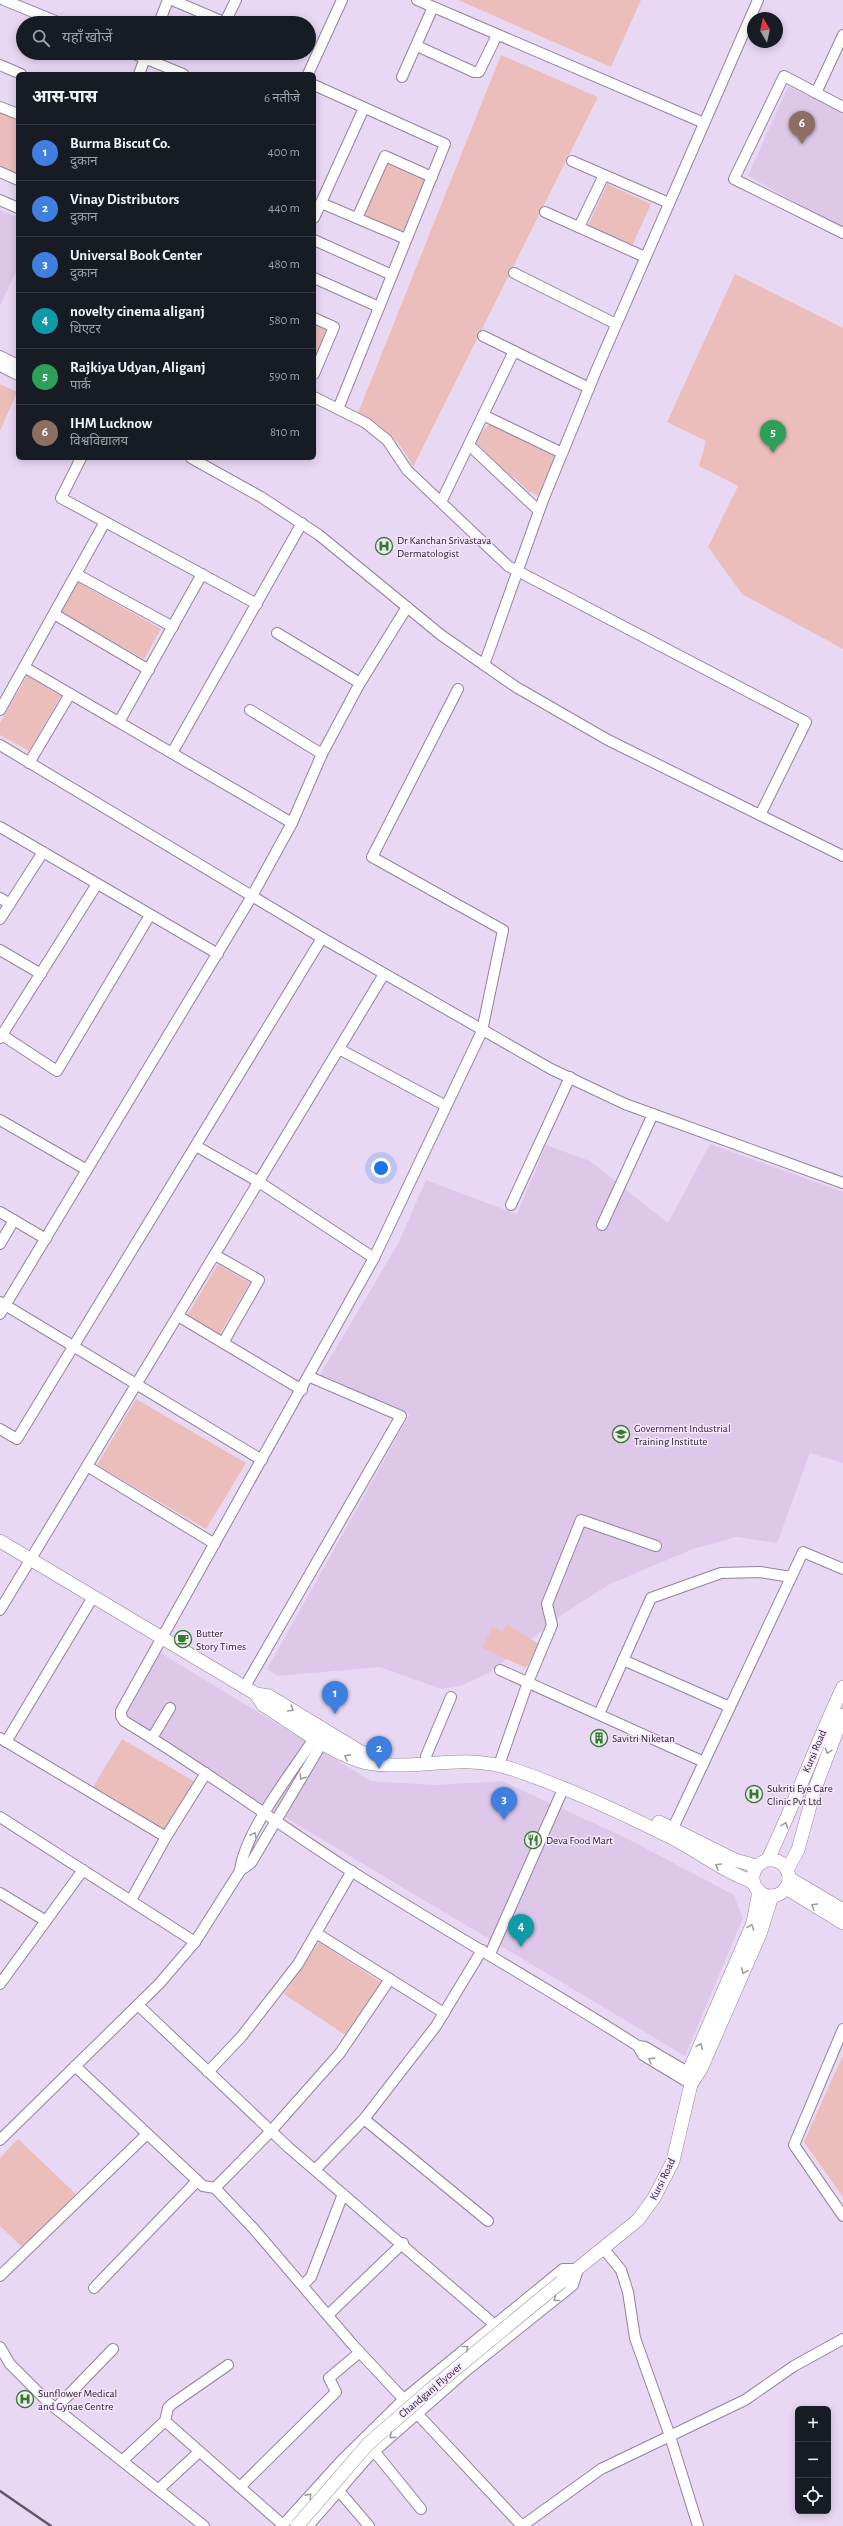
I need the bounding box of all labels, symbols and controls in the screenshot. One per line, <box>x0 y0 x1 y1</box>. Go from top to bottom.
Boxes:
north arrow <box>747 12 783 48</box>
search box <box>16 16 316 60</box>
icon: search <box>30 27 52 49</box>
text: यहाँ खोजें <box>62 30 112 45</box>
text: आस-पास <box>32 88 97 105</box>
text: 6 नतीजे <box>264 92 300 105</box>
pin: 6 <box>789 111 815 144</box>
text: Burma Biscut Co. <box>70 136 170 151</box>
text: 1 <box>43 146 47 159</box>
text: 400 m <box>267 146 300 159</box>
text: दुकान <box>70 155 97 168</box>
text: Vinay Distributors <box>70 192 179 207</box>
text: 2 <box>42 202 48 215</box>
text: 440 m <box>268 202 300 215</box>
text: दुकान <box>70 211 97 224</box>
text: Universal Book Center <box>70 248 202 263</box>
text: 3 <box>42 258 48 271</box>
text: 480 m <box>268 258 300 271</box>
text: दुकान <box>70 267 97 280</box>
text: novelty cinema aliganj <box>70 304 205 319</box>
text: 4 <box>42 314 48 327</box>
text: 580 m <box>269 314 300 327</box>
text: थिएटर <box>70 323 101 336</box>
text: Rajkiya Udyan, Aliganj <box>70 360 206 375</box>
text: 5 <box>42 370 48 383</box>
text: 590 m <box>269 370 300 383</box>
text: पार्क <box>70 379 91 392</box>
text: IHM Lucknow <box>70 416 152 431</box>
pin: 5 <box>760 420 786 453</box>
text: 6 <box>42 426 48 439</box>
text: 810 m <box>270 426 300 439</box>
text: विश्वविद्यालय <box>70 435 128 448</box>
place label: Dr Kanchan Srivastava Dermatologist <box>397 535 491 559</box>
hospital icon: Dr Kanchan Srivastava Dermatologist <box>374 536 394 556</box>
your location <box>371 1158 391 1178</box>
place label: Government Industrial Training Institute <box>634 1423 731 1447</box>
school or university icon: Government Industrial Training Institute <box>611 1424 631 1444</box>
place label: Butter Story Times <box>196 1628 246 1652</box>
cafe icon: Butter Story Times <box>173 1629 193 1649</box>
pin: 1 <box>322 1681 348 1714</box>
one-way arrow <box>287 1704 294 1712</box>
building icon: Savitri Niketan <box>589 1728 609 1748</box>
street label: Kursi Road <box>801 1728 828 1774</box>
place label: Savitri Niketan <box>612 1733 675 1744</box>
pin: 2 <box>366 1736 392 1769</box>
one-way arrow <box>824 1748 833 1755</box>
one-way arrow <box>344 1754 351 1761</box>
one-way arrow <box>300 1773 307 1780</box>
place label: Sukriti Eye Care Clinic Pvt Ltd <box>767 1783 833 1807</box>
hospital icon: Sukriti Eye Care Clinic Pvt Ltd <box>744 1784 764 1804</box>
pin: 3 <box>491 1787 517 1820</box>
one-way arrow <box>781 1821 789 1828</box>
restaurant icon: Deva Food Mart <box>523 1830 543 1850</box>
one-way arrow <box>249 1831 256 1839</box>
place label: Deva Food Mart <box>546 1835 613 1846</box>
one-way arrow <box>715 1863 722 1870</box>
one-way arrow <box>811 1903 818 1911</box>
pin: 4 <box>508 1914 534 1947</box>
one-way arrow <box>747 1924 755 1931</box>
one-way arrow <box>741 1967 749 1975</box>
one-way arrow <box>695 2043 703 2051</box>
one-way arrow <box>648 2057 655 2064</box>
street label: Kursi Road <box>648 2156 677 2202</box>
one-way arrow <box>554 2294 561 2301</box>
one-way arrow <box>462 2346 469 2353</box>
street label: Chandganj Flyover <box>397 2361 464 2420</box>
place label: Sunflower Medical and Gynae Centre <box>38 2388 117 2412</box>
hospital icon: Sunflower Medical and Gynae Centre <box>15 2389 35 2409</box>
map controls <box>795 2406 831 2514</box>
button: + <box>795 2406 831 2442</box>
one-way arrow <box>389 2432 397 2439</box>
button: − <box>795 2442 831 2478</box>
button: locate <box>795 2478 831 2514</box>
one-way arrow <box>305 2493 312 2501</box>

